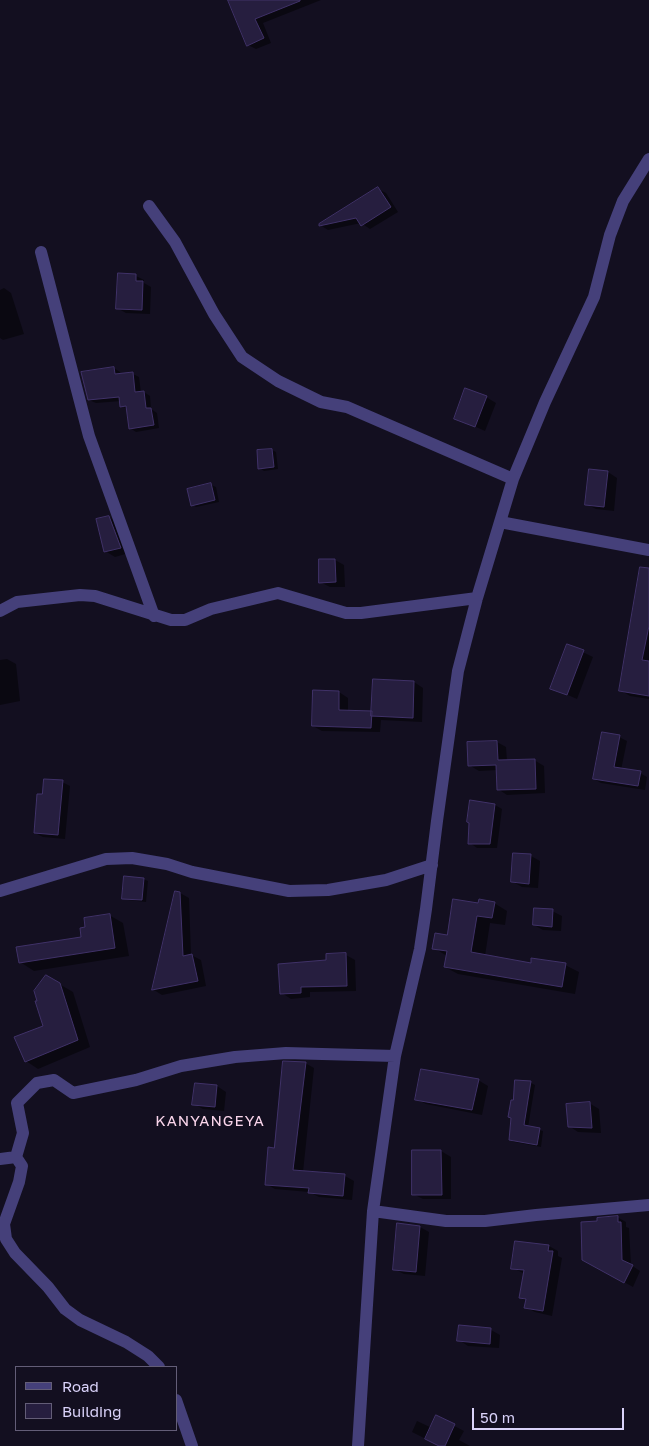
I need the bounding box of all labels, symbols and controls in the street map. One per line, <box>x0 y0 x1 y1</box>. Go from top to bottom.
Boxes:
district label: KANYANGEYA <box>154 1112 266 1130</box>
legend <box>15 1366 178 1431</box>
text: Road <box>62 1377 99 1395</box>
scale bar <box>474 1398 626 1430</box>
text: Building <box>62 1402 122 1420</box>
text: 50 m <box>480 1408 515 1426</box>

